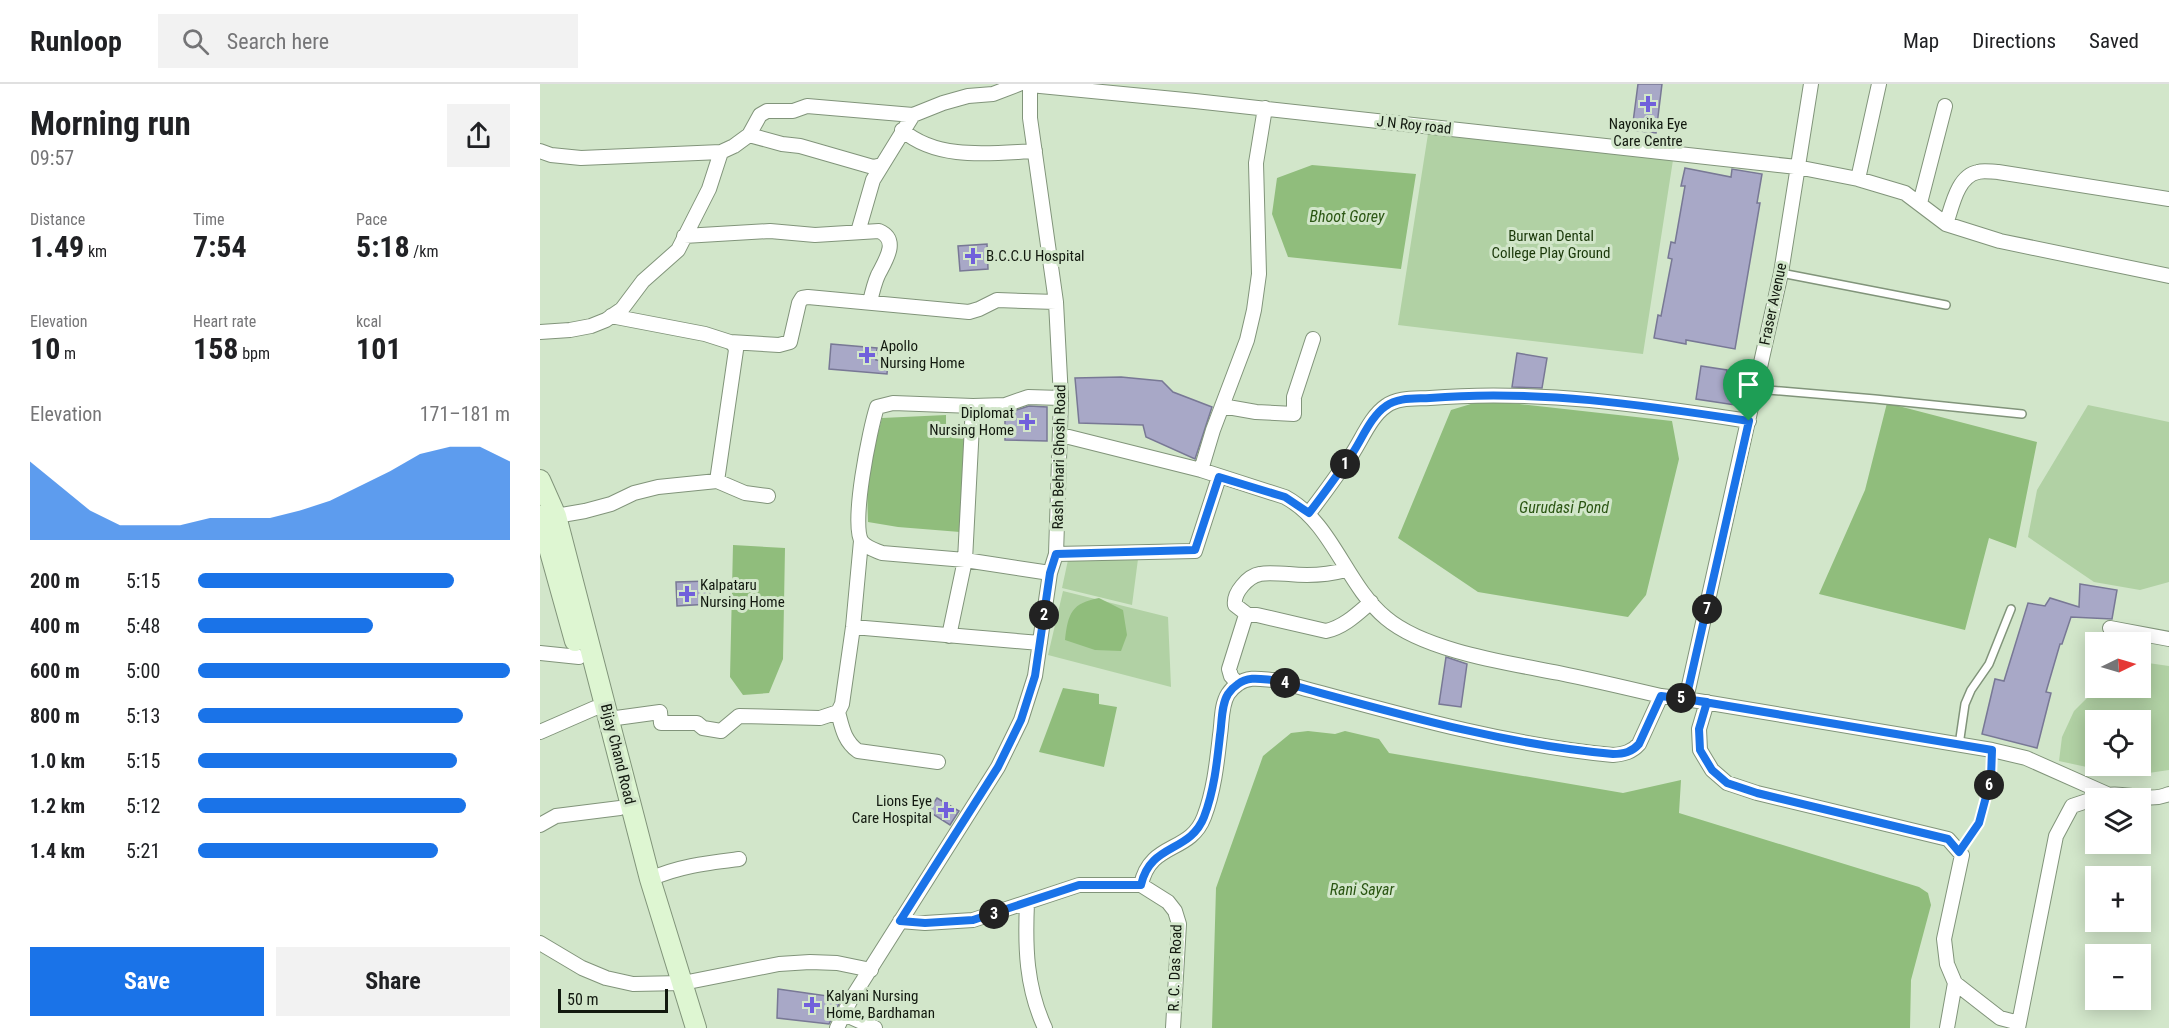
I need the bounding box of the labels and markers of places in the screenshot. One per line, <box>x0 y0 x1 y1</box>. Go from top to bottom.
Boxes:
marker: Nayonika Eye Care Centre <box>1639 95 1657 113</box>
place label: Nayonika Eye Care Centre <box>1609 115 1687 150</box>
marker: B.C.C.U Hospital <box>964 247 982 265</box>
place label: B.C.C.U Hospital <box>986 247 1085 265</box>
place label: Apollo Nursing Home <box>880 337 965 372</box>
marker: Apollo Nursing Home <box>858 346 876 364</box>
pin <box>1723 359 1774 421</box>
place label: Diplomat Nursing Home <box>929 404 1014 439</box>
marker: Diplomat Nursing Home <box>1018 413 1036 431</box>
pin: 1 <box>1330 449 1360 479</box>
place label: Kalpataru Nursing Home <box>700 576 785 611</box>
marker: Kalpataru Nursing Home <box>678 585 696 603</box>
pin: 7 <box>1692 594 1722 624</box>
pin: 2 <box>1029 600 1059 630</box>
pin: 4 <box>1270 668 1300 698</box>
pin: 5 <box>1666 683 1696 713</box>
pin: 6 <box>1974 770 2004 800</box>
place label: Lions Eye Care Hospital <box>852 792 932 827</box>
marker: Lions Eye Care Hospital <box>937 801 955 819</box>
pin: 3 <box>979 899 1009 929</box>
place label: Kalyani Nursing Home, Bardhaman <box>826 987 935 1022</box>
marker: Kalyani Nursing Home, Bardhaman <box>803 996 821 1014</box>

